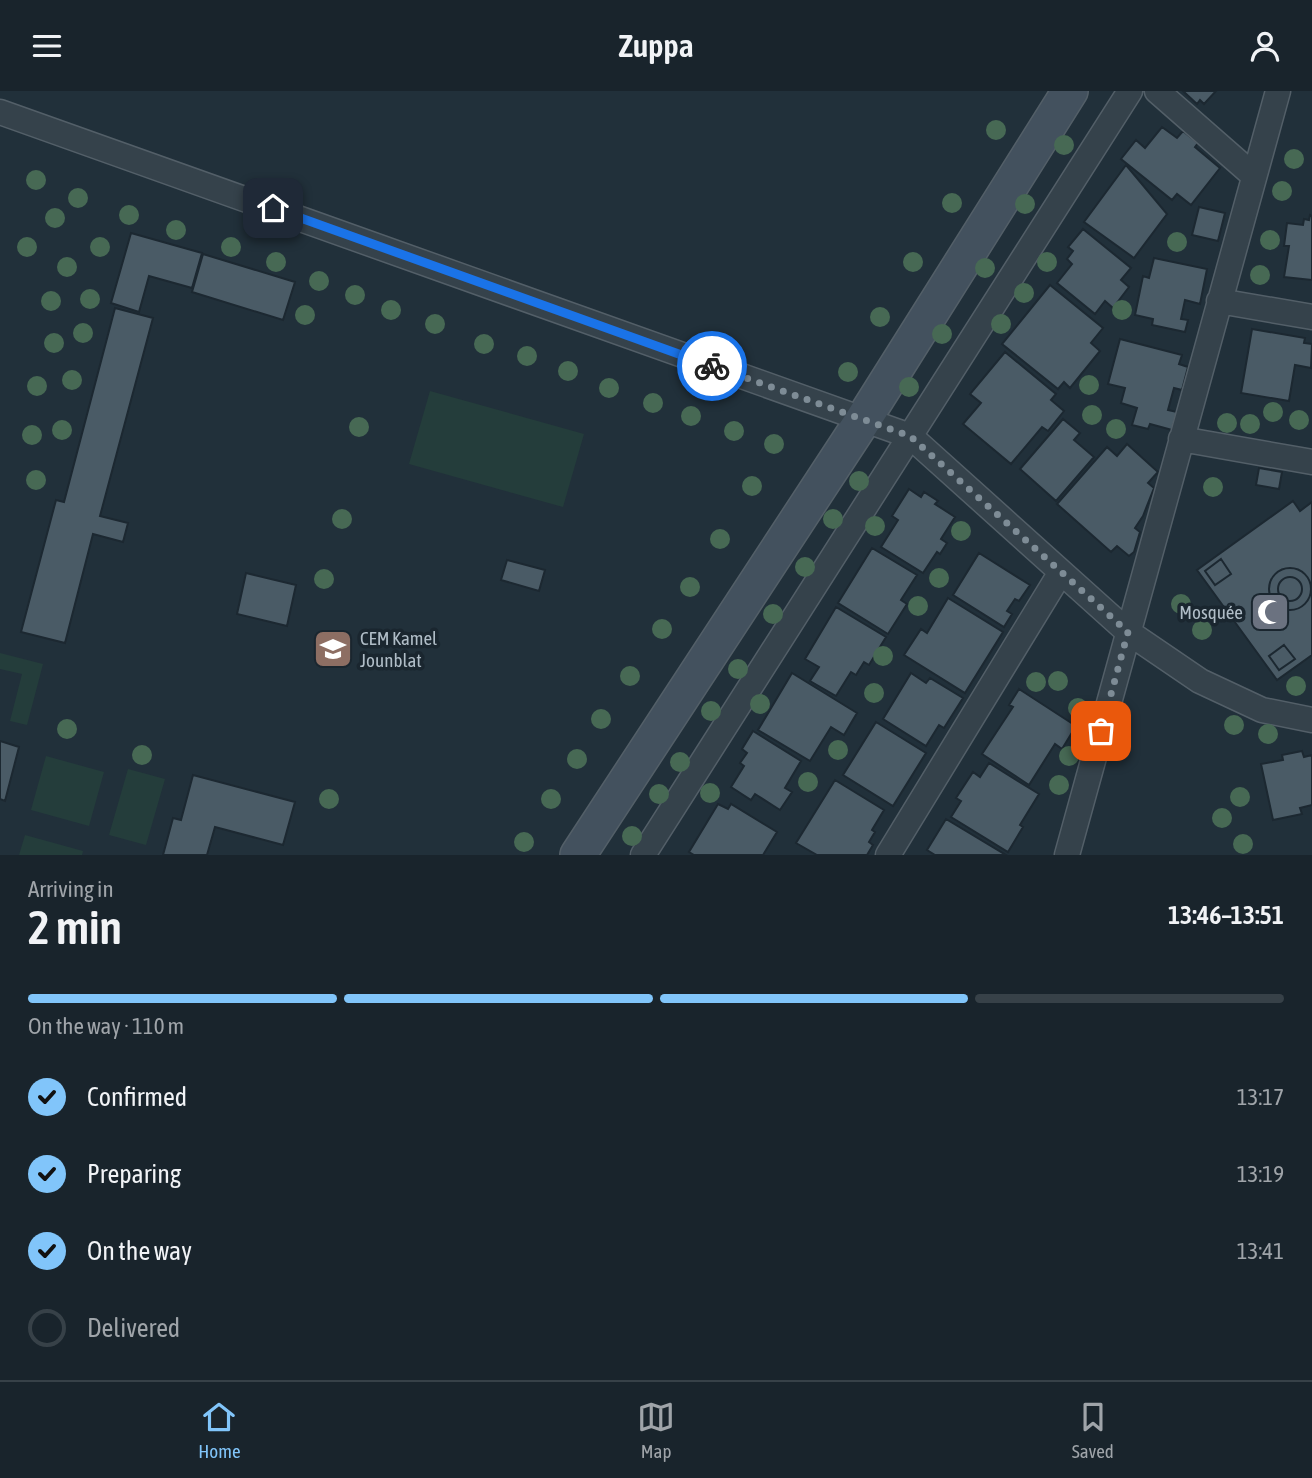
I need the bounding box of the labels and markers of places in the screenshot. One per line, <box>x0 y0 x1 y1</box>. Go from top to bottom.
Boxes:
pin <box>243 178 303 238</box>
mosque icon: Mosquée <box>1249 591 1291 633</box>
place label: Mosquée <box>1179 601 1243 623</box>
place label: CEM Kamel Jounblat <box>360 627 437 671</box>
school or university icon: CEM Kamel Jounblat <box>312 628 354 670</box>
pin <box>1071 701 1131 761</box>

